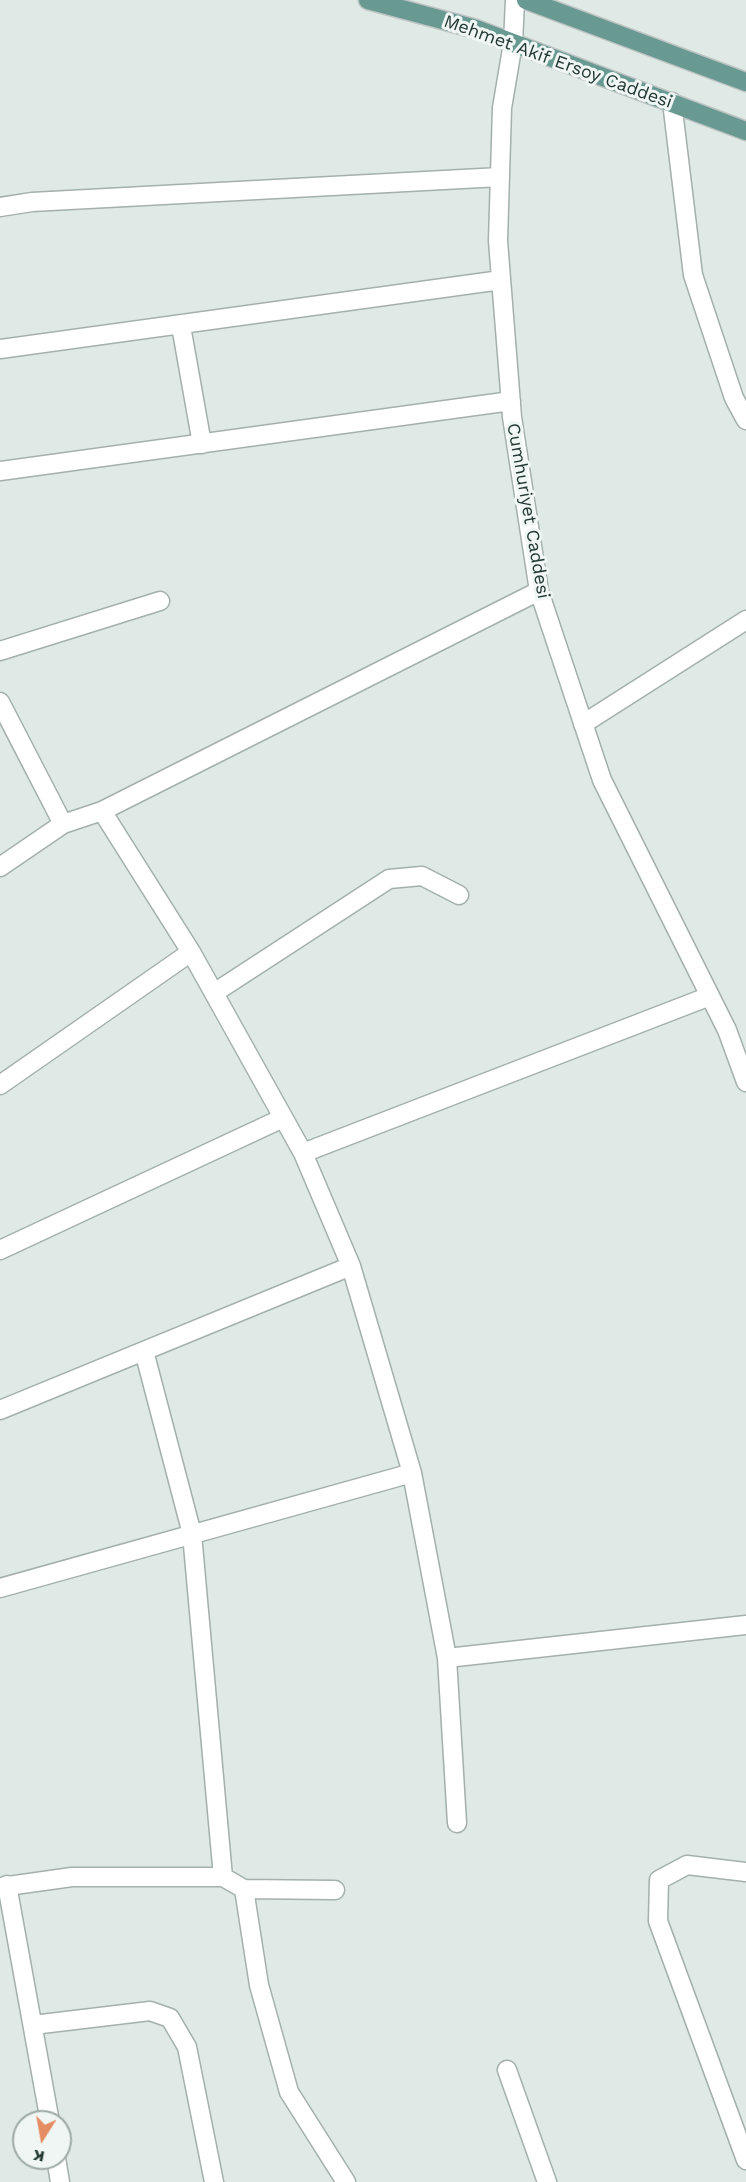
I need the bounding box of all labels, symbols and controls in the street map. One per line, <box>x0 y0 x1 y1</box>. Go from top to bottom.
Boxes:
street label: Mehmet Akif Ersoy Caddesi <box>441 11 675 113</box>
street label: Cumhuriyet Caddesi <box>502 422 554 600</box>
north arrow <box>12 2110 72 2170</box>
text: K <box>32 2146 46 2167</box>

